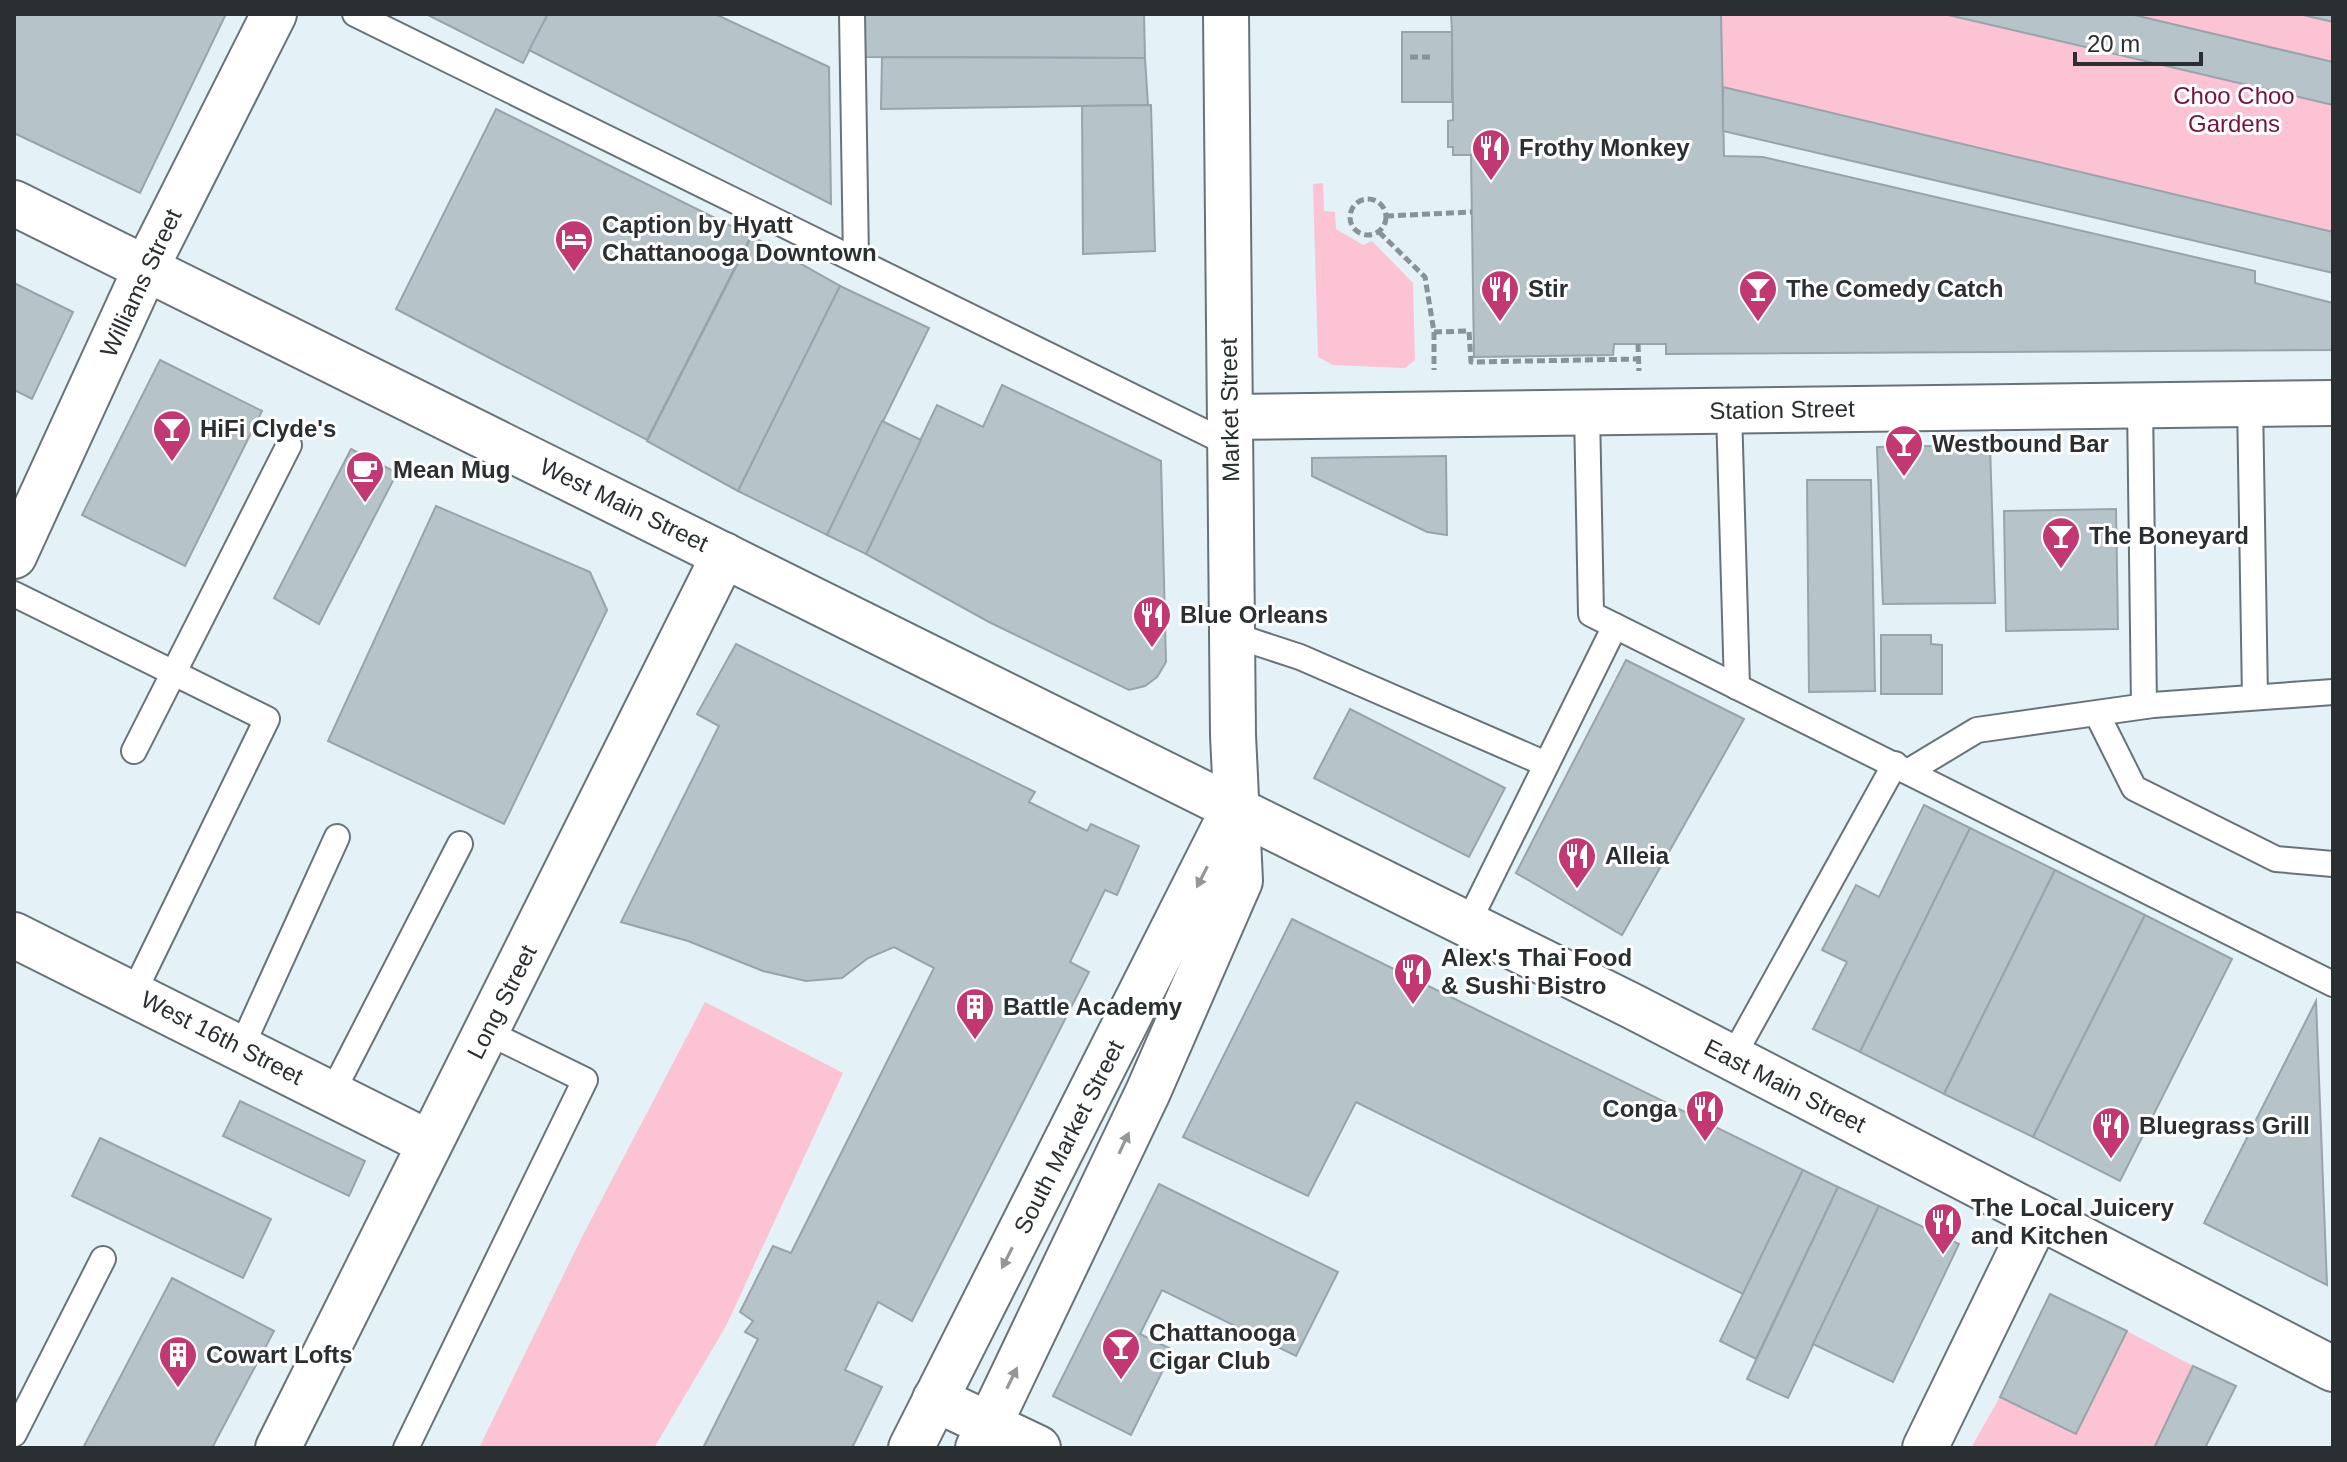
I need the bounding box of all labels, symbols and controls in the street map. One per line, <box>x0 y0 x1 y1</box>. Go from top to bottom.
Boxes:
scale bar <box>2075 16 2201 66</box>
text: 20 m <box>2087 30 2140 57</box>
park label: Choo Choo Gardens <box>2173 82 2295 137</box>
restaurant icon: Frothy Monkey <box>1470 127 1512 182</box>
place label: Frothy Monkey <box>1519 134 1690 161</box>
street label: Williams Street <box>94 204 187 361</box>
place label: Caption by Hyatt Chattanooga Downtown <box>602 211 877 266</box>
hotel icon: Caption by Hyatt Chattanooga Downtown <box>553 218 595 273</box>
restaurant icon: Stir <box>1479 268 1521 323</box>
bar icon: The Comedy Catch <box>1737 268 1779 323</box>
place label: Stir <box>1528 275 1568 302</box>
place label: The Comedy Catch <box>1786 275 2003 302</box>
street label: Market Street <box>1215 337 1244 482</box>
street label: Station Street <box>1709 395 1855 424</box>
bar icon: HiFi Clyde's <box>151 408 193 463</box>
place label: HiFi Clyde's <box>200 415 336 442</box>
bar icon: Westbound Bar <box>1883 423 1925 478</box>
place label: Westbound Bar <box>1932 430 2109 457</box>
cafe icon: Mean Mug <box>344 449 386 504</box>
street label: West Main Street <box>536 452 713 557</box>
place label: Mean Mug <box>393 456 510 483</box>
bar icon: The Boneyard <box>2040 515 2082 570</box>
place label: The Boneyard <box>2089 522 2249 549</box>
restaurant icon: Blue Orleans <box>1131 594 1173 649</box>
place label: Blue Orleans <box>1180 601 1328 628</box>
restaurant icon: Alleia <box>1556 835 1598 890</box>
place label: Alleia <box>1605 842 1670 869</box>
one-way arrow <box>1195 866 1208 889</box>
street label: Long Street <box>461 940 542 1063</box>
place label: Alex's Thai Food & Sushi Bistro <box>1441 944 1632 999</box>
restaurant icon: Alex's Thai Food & Sushi Bistro <box>1392 951 1434 1006</box>
street label: West 16th Street <box>137 985 308 1090</box>
building icon: Battle Academy <box>954 986 996 1041</box>
place label: Battle Academy <box>1003 993 1183 1020</box>
street label: East Main Street <box>1700 1033 1871 1138</box>
street label: South Market Street <box>1008 1035 1129 1238</box>
restaurant icon: Conga <box>1684 1088 1726 1143</box>
place label: Conga <box>1602 1095 1678 1122</box>
restaurant icon: Bluegrass Grill <box>2090 1105 2132 1160</box>
place label: Bluegrass Grill <box>2139 1112 2310 1139</box>
one-way arrow <box>1117 1131 1131 1155</box>
place label: The Local Juicery and Kitchen <box>1971 1194 2174 1249</box>
restaurant icon: The Local Juicery and Kitchen <box>1922 1201 1964 1256</box>
one-way arrow <box>1000 1247 1014 1270</box>
place label: Chattanooga Cigar Club <box>1149 1319 1296 1374</box>
bar icon: Chattanooga Cigar Club <box>1100 1326 1142 1381</box>
building icon: Cowart Lofts <box>157 1334 199 1389</box>
place label: Cowart Lofts <box>206 1341 353 1368</box>
one-way arrow <box>1005 1366 1019 1389</box>

